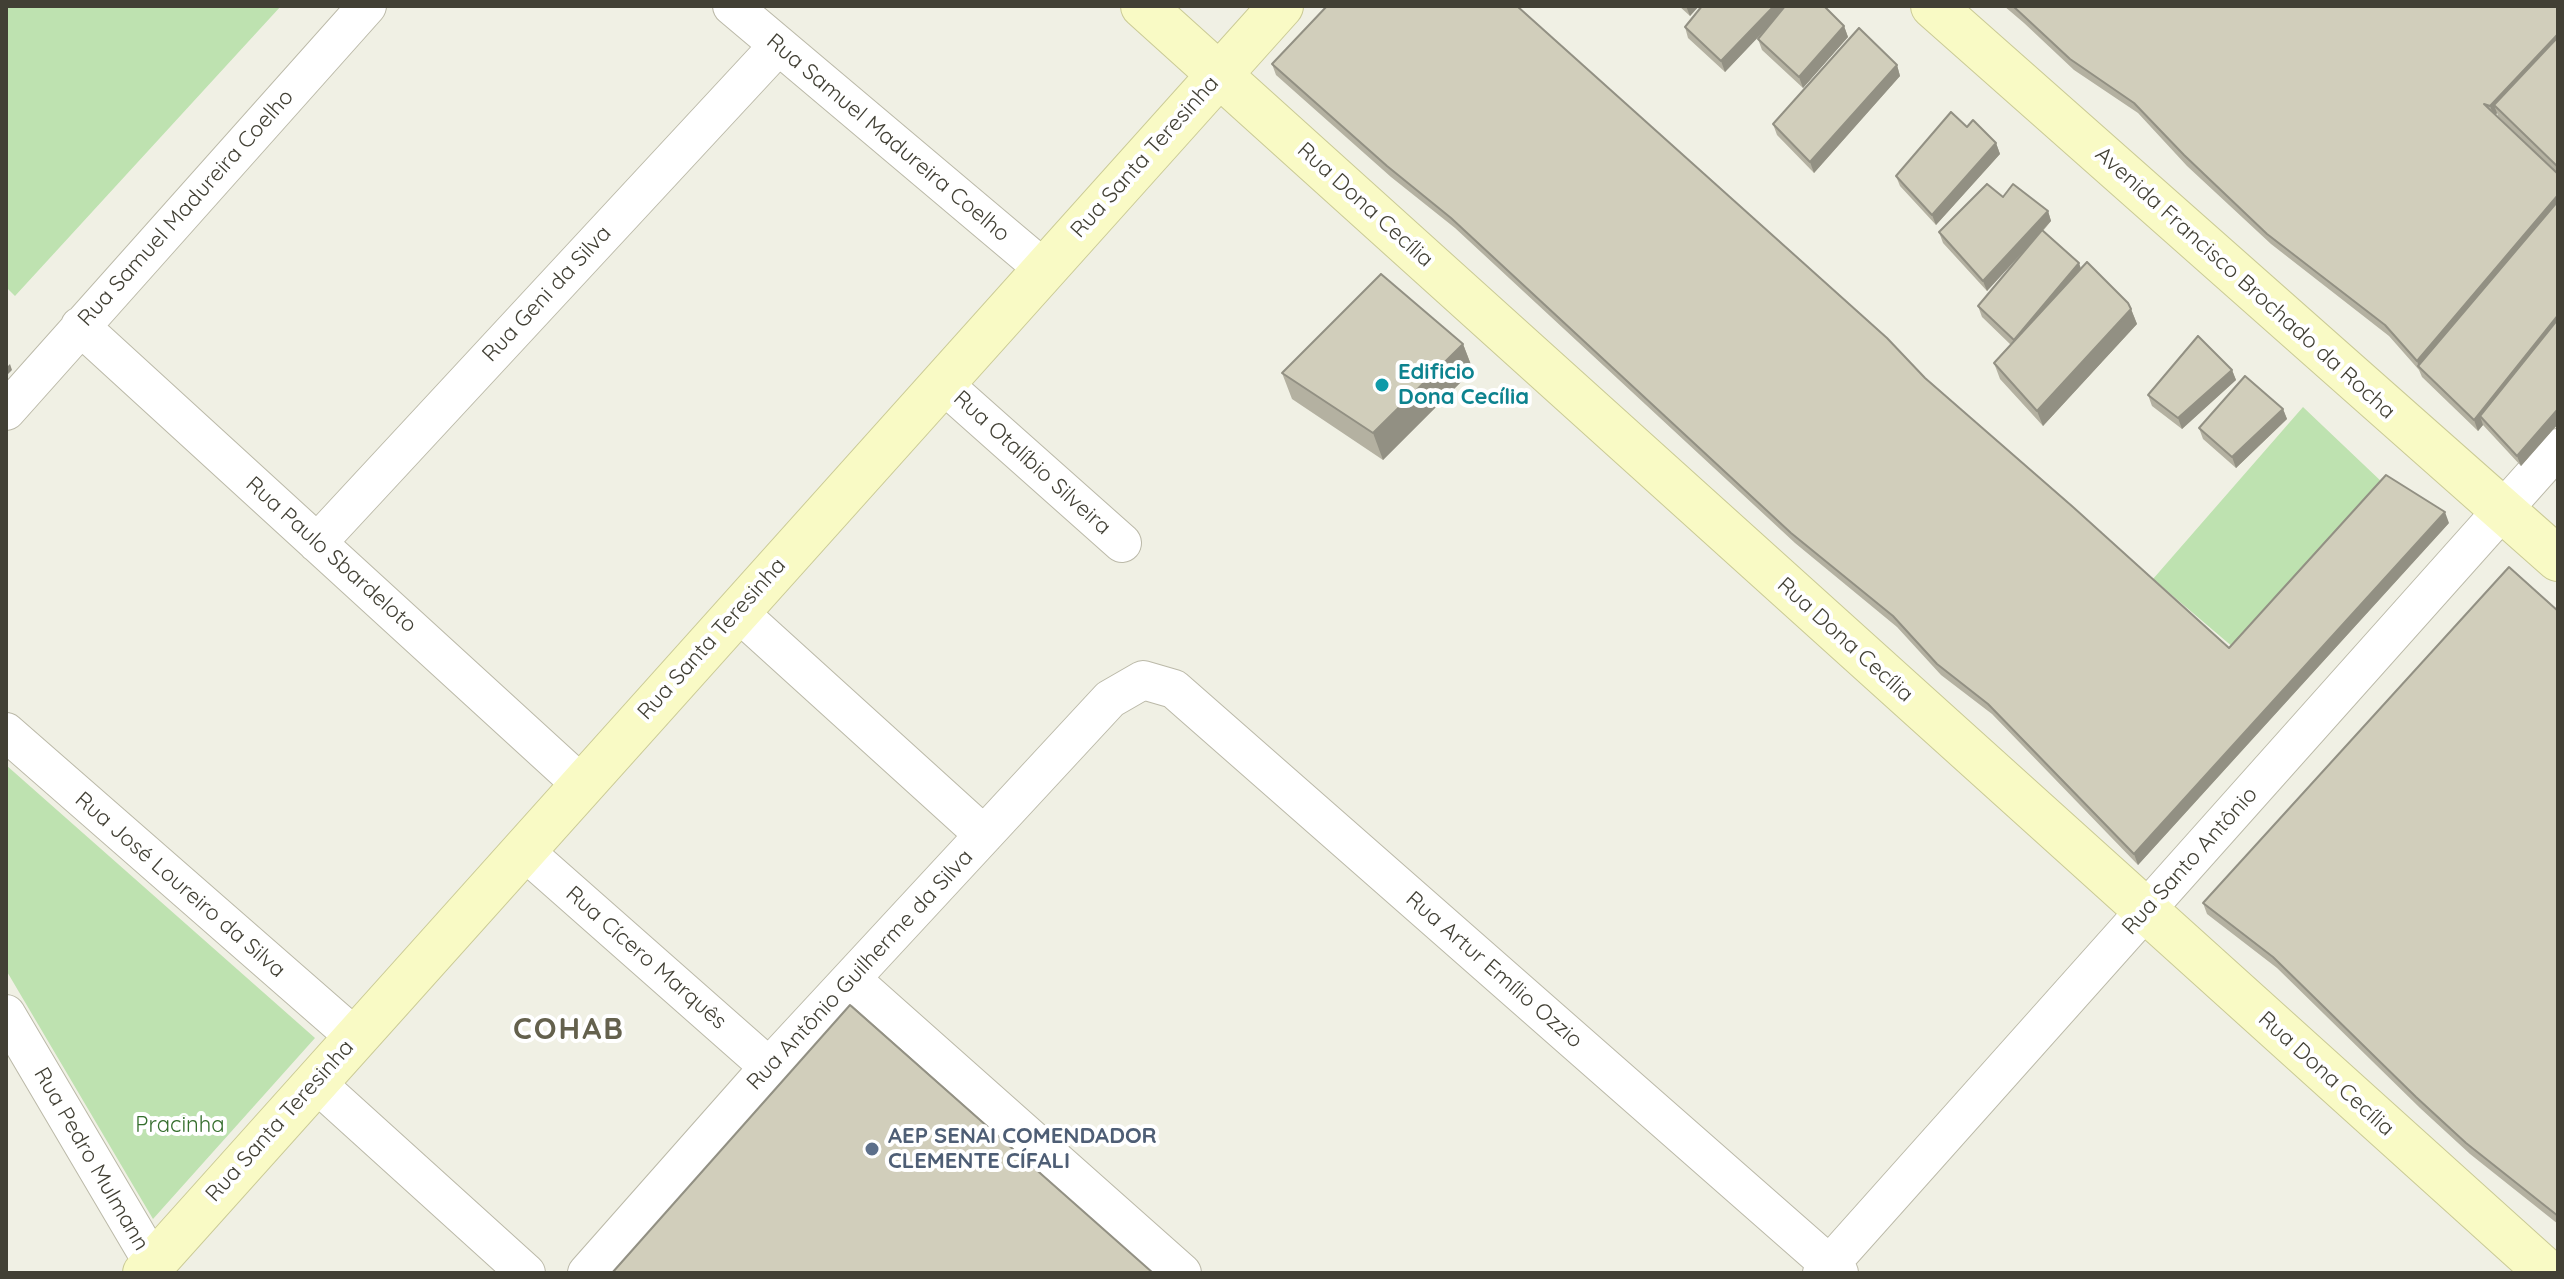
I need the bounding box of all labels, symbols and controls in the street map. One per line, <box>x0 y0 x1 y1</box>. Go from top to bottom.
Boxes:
street label: Rua Samuel Madureira Coelho <box>761 28 1015 248</box>
street label: Rua Santa Teresinha <box>1065 71 1225 243</box>
street label: Rua Samuel Madureira Coelho <box>73 84 299 332</box>
street label: Rua Dona Cecília <box>1292 137 1438 273</box>
street label: Avenida Francisco Brochado da Rocha <box>2090 141 2400 425</box>
street label: Rua Geni da Silva <box>477 220 617 368</box>
place label: Edificio Dona Cecília <box>1398 359 1529 410</box>
marker: Edificio Dona Cecília <box>1373 376 1391 394</box>
street label: Rua Otalíbio Silveira <box>948 385 1116 541</box>
street label: Rua Paulo Sbardeloto <box>240 471 422 639</box>
street label: Rua Santa Teresinha <box>632 553 792 725</box>
street label: Rua Dona Cecília <box>1772 572 1918 708</box>
street label: Rua Santo Antônio <box>2117 782 2263 940</box>
street label: Rua José Loureiro da Silva <box>69 786 291 984</box>
street label: Rua Antônio Guilherme da Silva <box>741 844 979 1096</box>
street label: Rua Cícero Marquês <box>560 881 732 1035</box>
street label: Rua Artur Emílio Ozzio <box>1400 886 1588 1054</box>
street label: Rua Dona Cecília <box>2253 1006 2399 1142</box>
district label: COHAB <box>513 1012 625 1048</box>
street label: Rua Santa Teresinha <box>200 1035 360 1207</box>
street label: Rua Pedro Mulmann <box>28 1063 154 1255</box>
park label: Pracinha <box>135 1112 225 1138</box>
place label: AEP SENAI COMENDADOR CLEMENTE CÍFALI <box>888 1123 1157 1174</box>
marker: AEP SENAI COMENDADOR CLEMENTE CÍFALI <box>863 1140 881 1158</box>

